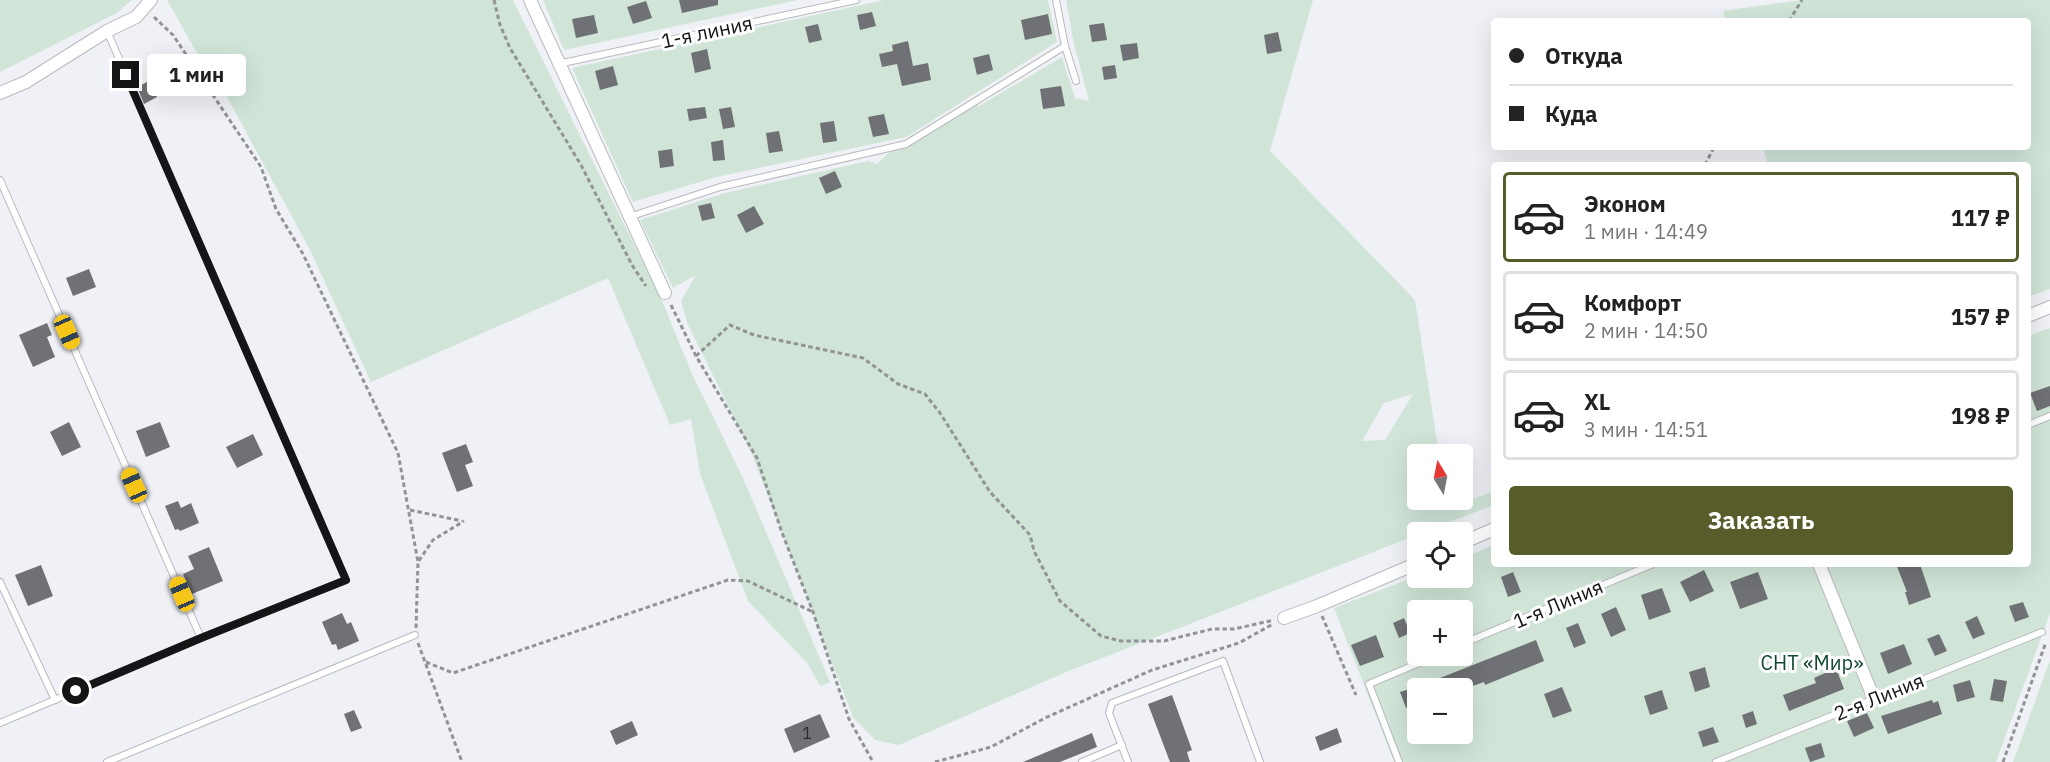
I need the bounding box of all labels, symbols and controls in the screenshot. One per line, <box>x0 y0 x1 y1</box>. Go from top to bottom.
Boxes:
street label: 1-я линия <box>659 9 755 54</box>
text: Откуда <box>1545 41 1623 70</box>
callout: 1 мин <box>147 54 246 96</box>
route end <box>112 61 139 88</box>
text: 1 мин <box>169 61 224 88</box>
text: Куда <box>1545 99 1598 128</box>
text: Эконом <box>1584 189 1666 218</box>
icon: car <box>1512 190 1566 244</box>
text: 117 ₽ <box>1951 203 2010 232</box>
text: 1 мин · 14:49 <box>1584 218 1708 245</box>
text: Комфорт <box>1584 288 1681 317</box>
icon: car <box>1512 289 1566 343</box>
text: 157 ₽ <box>1951 302 2010 331</box>
car <box>51 312 83 352</box>
text: 2 мин · 14:50 <box>1584 317 1708 344</box>
text: XL <box>1584 387 1610 416</box>
icon: car <box>1512 388 1566 442</box>
text: 198 ₽ <box>1951 401 2010 430</box>
text: 3 мин · 14:51 <box>1584 416 1708 443</box>
north arrow <box>1407 444 1473 510</box>
map controls <box>1407 444 1473 744</box>
car <box>118 465 150 505</box>
button: Заказать <box>1509 486 2013 555</box>
button: locate <box>1407 522 1473 588</box>
street label: 1-я Линия <box>1509 573 1607 635</box>
car <box>167 574 197 614</box>
button: + <box>1407 600 1473 666</box>
park label: СНТ «Мир» <box>1761 649 1863 676</box>
street label: 2-я Линия <box>1830 666 1928 727</box>
route start <box>62 677 89 704</box>
button: − <box>1407 678 1473 744</box>
house number: 1 <box>802 723 812 743</box>

